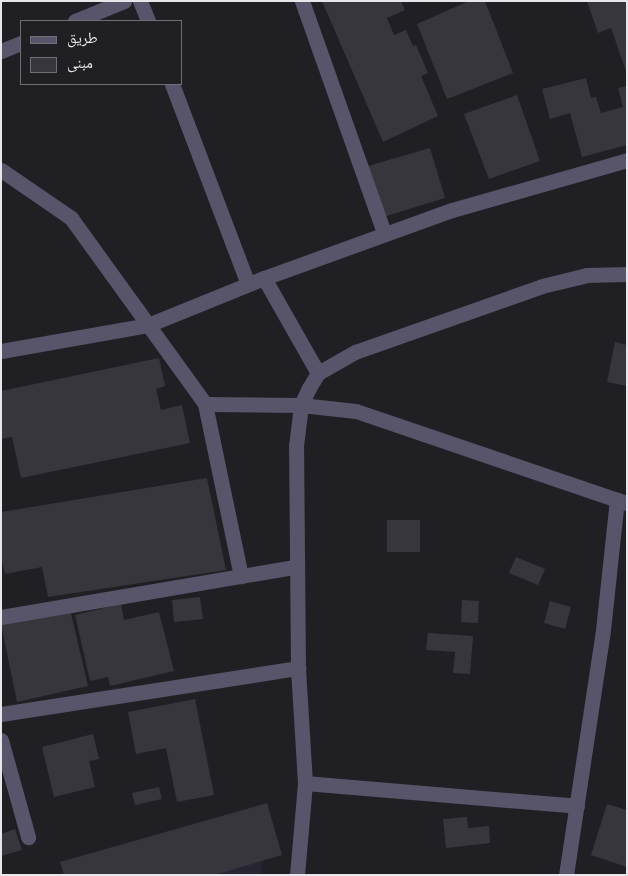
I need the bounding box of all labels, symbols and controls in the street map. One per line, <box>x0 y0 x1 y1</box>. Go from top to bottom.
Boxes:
legend <box>20 20 182 85</box>
text: طريق <box>67 28 98 46</box>
text: مبنى <box>67 53 93 71</box>

